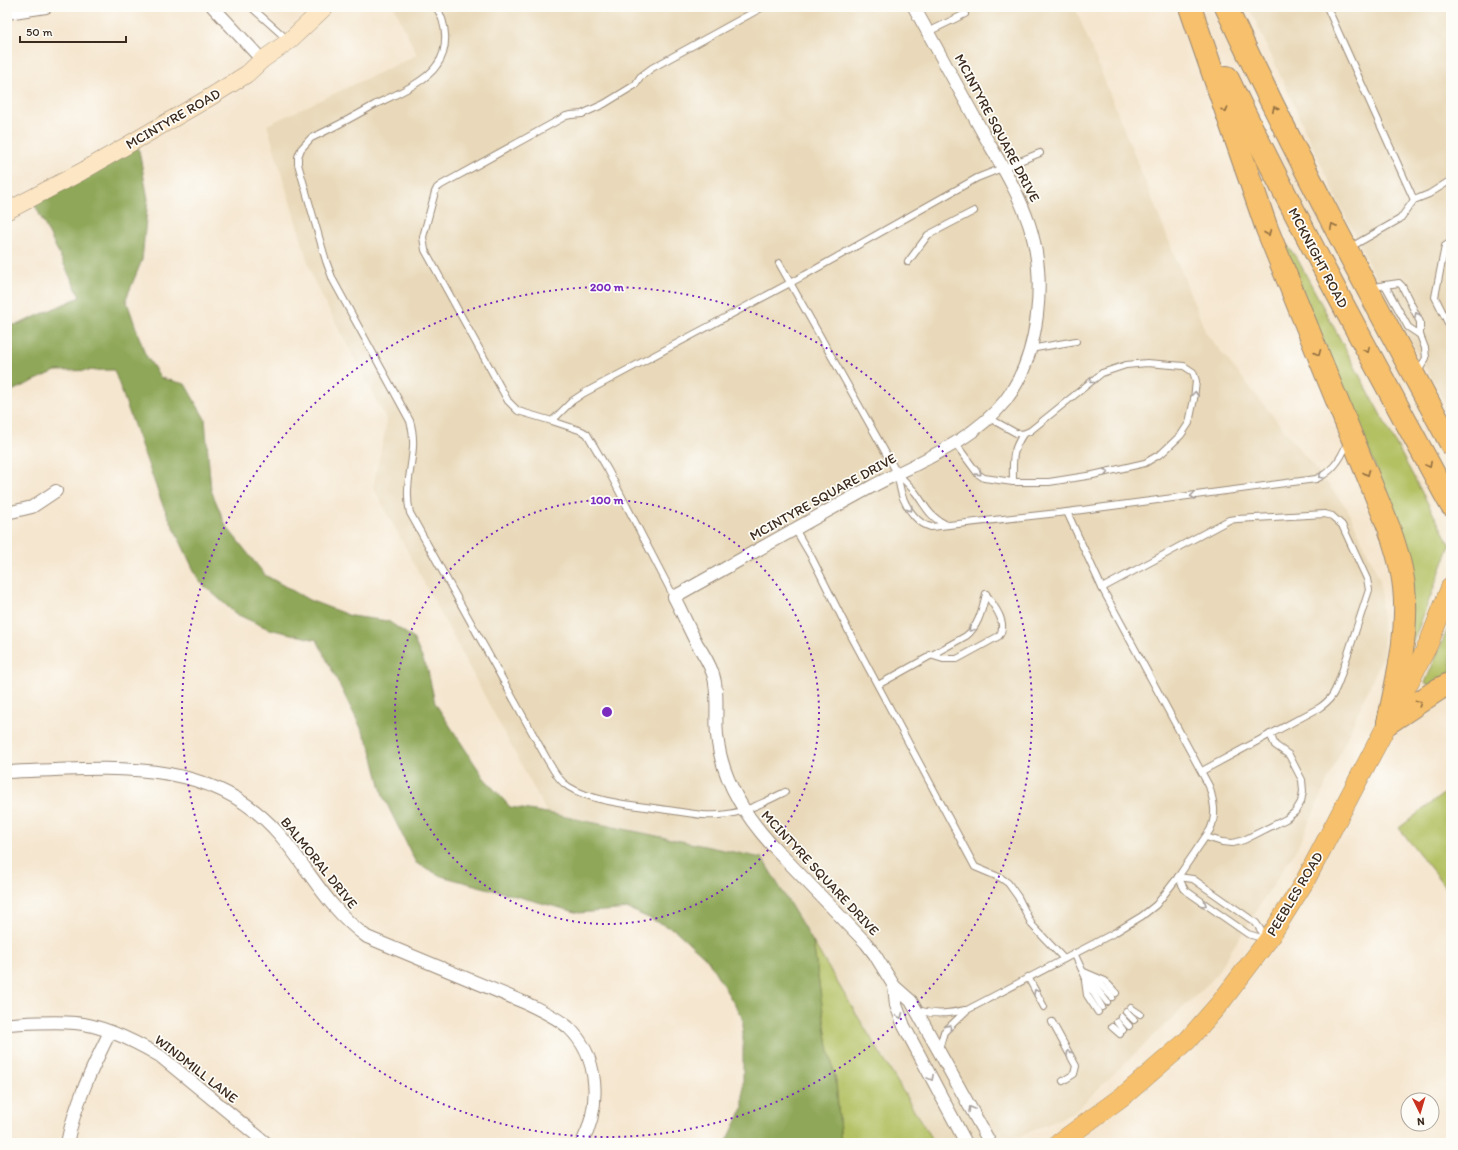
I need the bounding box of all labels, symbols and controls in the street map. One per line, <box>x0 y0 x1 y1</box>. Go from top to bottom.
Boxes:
scale bar <box>20 18 126 44</box>
text: 50 m <box>26 25 52 39</box>
street label: MCINTYRE SQUARE DRIVE <box>951 51 1043 205</box>
street label: MCINTYRE ROAD <box>123 85 223 153</box>
one-way arrow <box>1221 106 1229 113</box>
one-way arrow <box>1272 106 1280 114</box>
street label: MCKNIGHT ROAD <box>1284 205 1352 311</box>
one-way arrow <box>1331 222 1338 230</box>
one-way arrow <box>1264 229 1272 236</box>
text: 200 m <box>590 280 625 294</box>
one-way arrow <box>1414 312 1421 319</box>
one-way arrow <box>1362 346 1370 353</box>
one-way arrow <box>1313 349 1321 356</box>
one-way arrow <box>1089 377 1097 384</box>
one-way arrow <box>1190 391 1199 397</box>
street label: MCINTYRE SQUARE DRIVE <box>747 449 900 544</box>
one-way arrow <box>1424 460 1432 468</box>
one-way arrow <box>1103 468 1109 476</box>
one-way arrow <box>974 469 982 476</box>
one-way arrow <box>1362 469 1370 477</box>
one-way arrow <box>1318 471 1326 479</box>
one-way arrow <box>1190 491 1196 500</box>
text: 100 m <box>590 493 624 507</box>
one-way arrow <box>905 505 913 512</box>
one-way arrow <box>969 625 976 632</box>
one-way arrow <box>1415 700 1422 707</box>
centre of rings <box>600 705 614 719</box>
street label: MCINTYRE SQUARE DRIVE <box>757 807 883 939</box>
street label: BALMORAL DRIVE <box>277 814 361 912</box>
street label: PEEBLES ROAD <box>1263 849 1327 939</box>
one-way arrow <box>1200 899 1207 907</box>
one-way arrow <box>1034 989 1041 996</box>
one-way arrow <box>895 1011 903 1019</box>
one-way arrow <box>944 1025 951 1032</box>
street label: WINDMILL LANE <box>151 1031 241 1107</box>
one-way arrow <box>1067 1050 1074 1057</box>
one-way arrow <box>927 1074 934 1081</box>
north arrow <box>1400 1092 1440 1132</box>
one-way arrow <box>968 1106 976 1113</box>
text: N <box>1417 1115 1425 1128</box>

